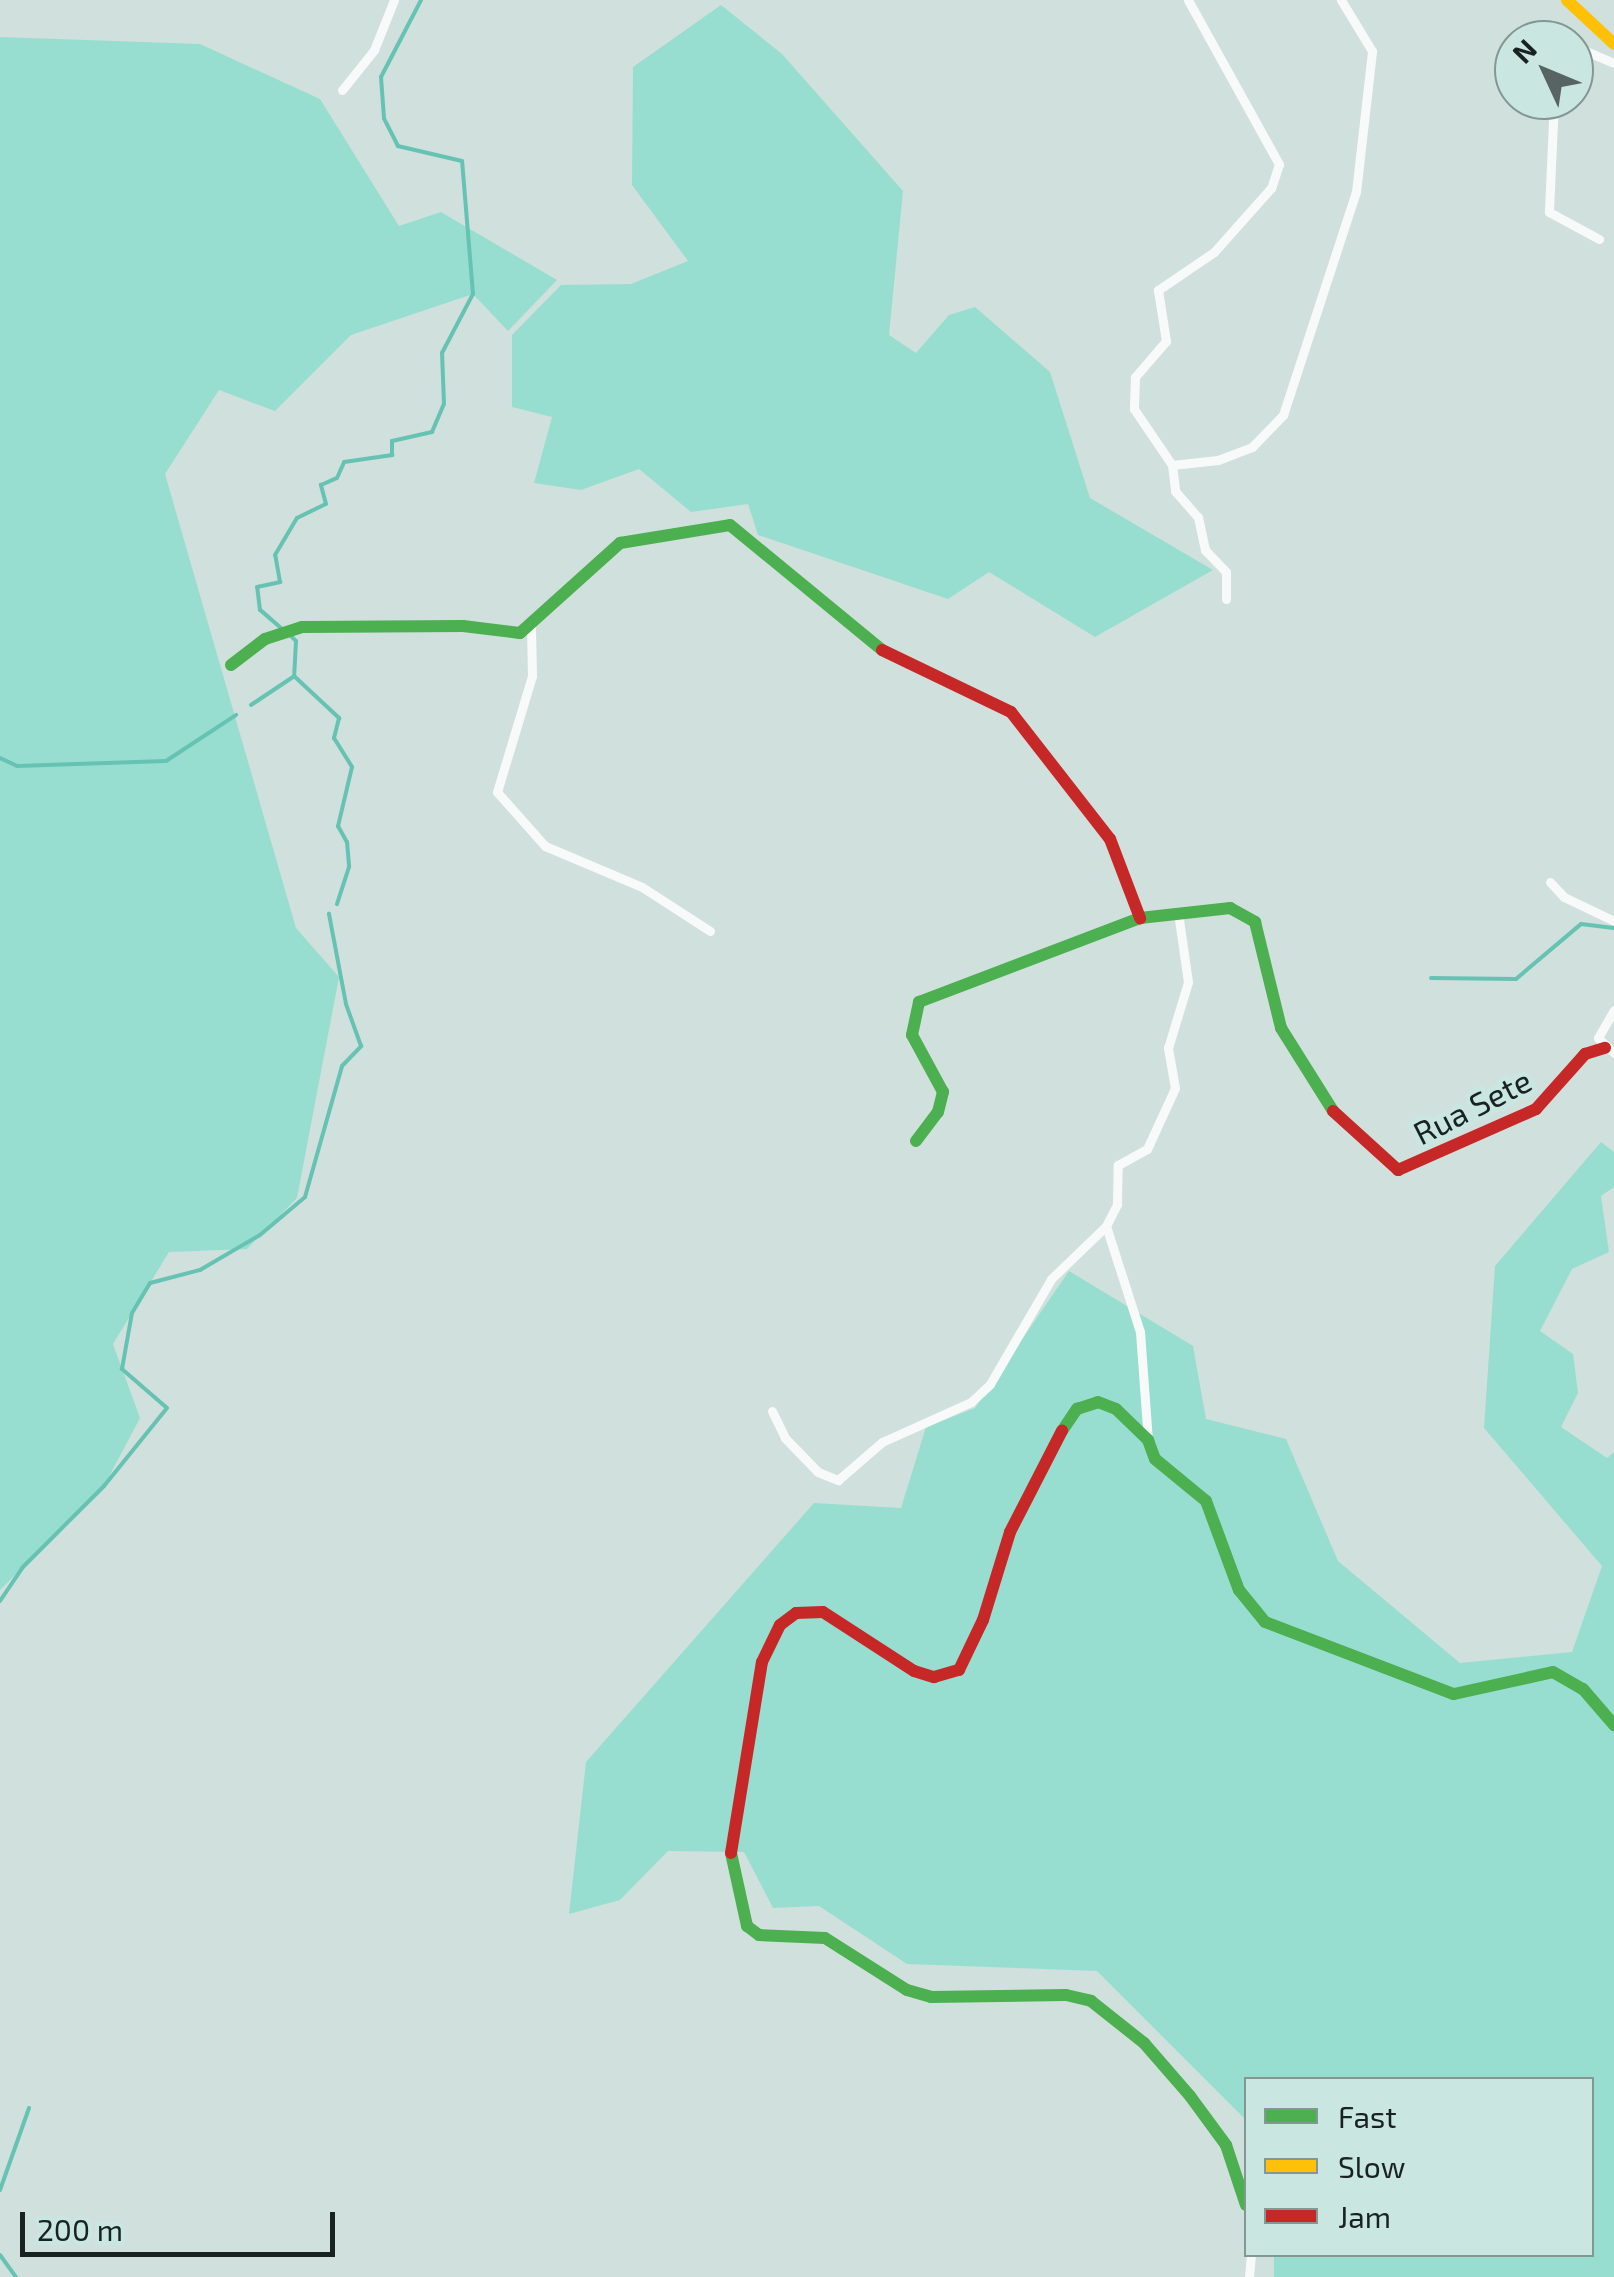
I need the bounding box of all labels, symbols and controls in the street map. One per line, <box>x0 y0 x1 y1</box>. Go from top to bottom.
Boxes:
north arrow <box>1494 20 1594 120</box>
text: N <box>1505 31 1543 70</box>
street label: Rua Sete <box>1407 1060 1537 1152</box>
legend <box>1244 2077 1594 2257</box>
text: Fast <box>1338 2098 1397 2134</box>
text: Slow <box>1338 2148 1405 2184</box>
scale bar <box>25 2192 340 2254</box>
text: Jam <box>1338 2198 1391 2234</box>
text: 200 m <box>37 2211 123 2247</box>

